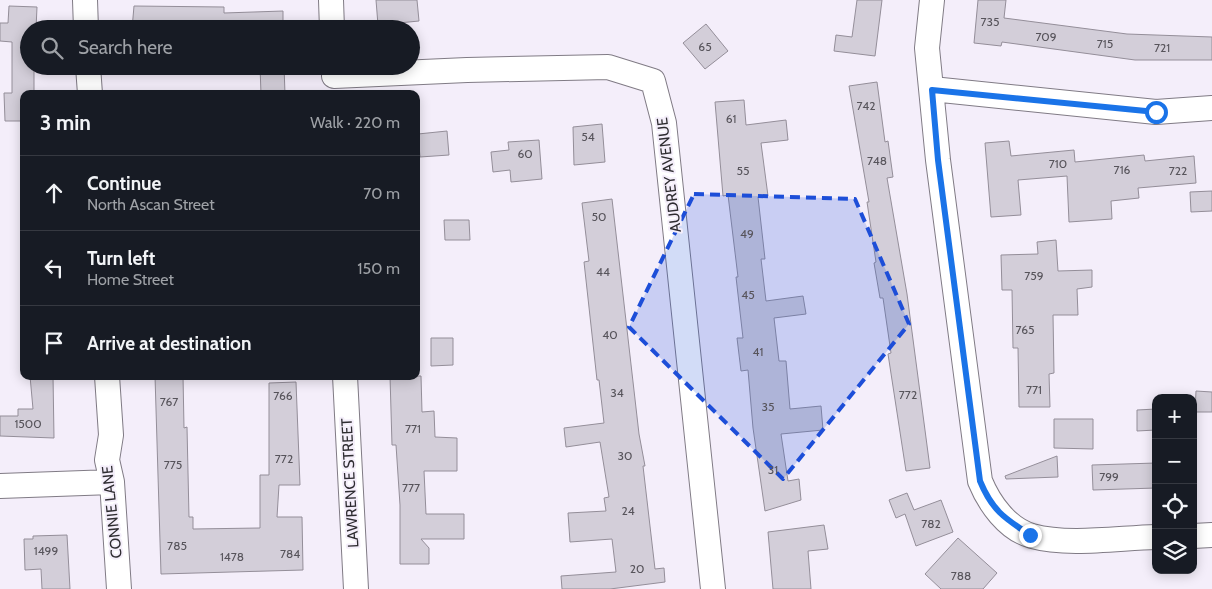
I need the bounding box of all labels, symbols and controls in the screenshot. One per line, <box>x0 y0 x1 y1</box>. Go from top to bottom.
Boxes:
house number: 735 <box>980 14 1000 29</box>
search box <box>20 20 420 75</box>
house number: 709 <box>1035 29 1057 44</box>
icon: search <box>38 34 66 62</box>
text: Search here <box>78 36 172 59</box>
house number: 715 <box>1097 36 1113 51</box>
house number: 65 <box>698 39 712 54</box>
house number: 721 <box>1154 40 1170 55</box>
house number: 742 <box>857 98 875 113</box>
route start <box>1145 101 1168 124</box>
text: 3 min <box>40 110 91 135</box>
house number: 61 <box>726 111 736 126</box>
text: Walk · 220 m <box>310 113 400 132</box>
street label: AUDREY AVENUE <box>653 116 685 234</box>
house number: 54 <box>581 129 595 144</box>
house number: 60 <box>517 146 533 161</box>
house number: 748 <box>867 153 887 168</box>
house number: 710 <box>1049 156 1067 171</box>
house number: 716 <box>1114 162 1131 177</box>
house number: 55 <box>737 163 749 178</box>
house number: 722 <box>1169 163 1187 178</box>
text: Continue <box>87 172 161 195</box>
icon: ahead <box>40 179 68 207</box>
text: 70 m <box>363 184 400 203</box>
text: North Ascan Street <box>87 195 215 214</box>
house number: 50 <box>592 209 606 224</box>
house number: 49 <box>740 226 754 241</box>
text: Turn left <box>87 247 155 270</box>
icon: left <box>40 254 68 282</box>
text: 150 m <box>357 259 400 278</box>
house number: 44 <box>596 264 610 279</box>
house number: 759 <box>1024 268 1044 283</box>
text: Home Street <box>87 270 174 289</box>
house number: 45 <box>741 287 755 302</box>
house number: 765 <box>1015 322 1035 337</box>
house number: 40 <box>602 327 618 342</box>
icon: arrive <box>40 329 68 357</box>
text: Arrive at destination <box>87 332 251 355</box>
house number: 41 <box>753 344 763 359</box>
house number: 771 <box>1026 382 1042 397</box>
house number: 34 <box>610 385 624 400</box>
house number: 772 <box>899 387 917 402</box>
house number: 766 <box>273 388 293 403</box>
house number: 767 <box>160 394 178 409</box>
map controls <box>1152 394 1197 574</box>
button: + <box>1152 394 1197 439</box>
house number: 35 <box>762 399 774 414</box>
house number: 1500 <box>14 416 42 431</box>
street label: LAWRENCE STREET <box>338 418 362 548</box>
house number: 771 <box>405 421 421 436</box>
button: − <box>1152 439 1197 484</box>
house number: 30 <box>618 448 632 463</box>
house number: 772 <box>275 451 293 466</box>
house number: 775 <box>164 457 182 472</box>
house number: 31 <box>768 462 778 477</box>
street label: CONNIE LANE <box>98 465 126 559</box>
house number: 799 <box>1099 469 1119 484</box>
house number: 777 <box>402 480 420 495</box>
button: locate <box>1152 484 1197 529</box>
house number: 24 <box>621 503 635 518</box>
house number: 782 <box>921 516 941 531</box>
route end <box>1019 524 1042 547</box>
button: layers <box>1152 529 1197 574</box>
house number: 785 <box>167 538 187 553</box>
house number: 1499 <box>34 543 58 558</box>
house number: 784 <box>280 546 300 561</box>
house number: 1478 <box>220 549 244 564</box>
house number: 20 <box>630 561 644 576</box>
house number: 788 <box>951 568 971 583</box>

